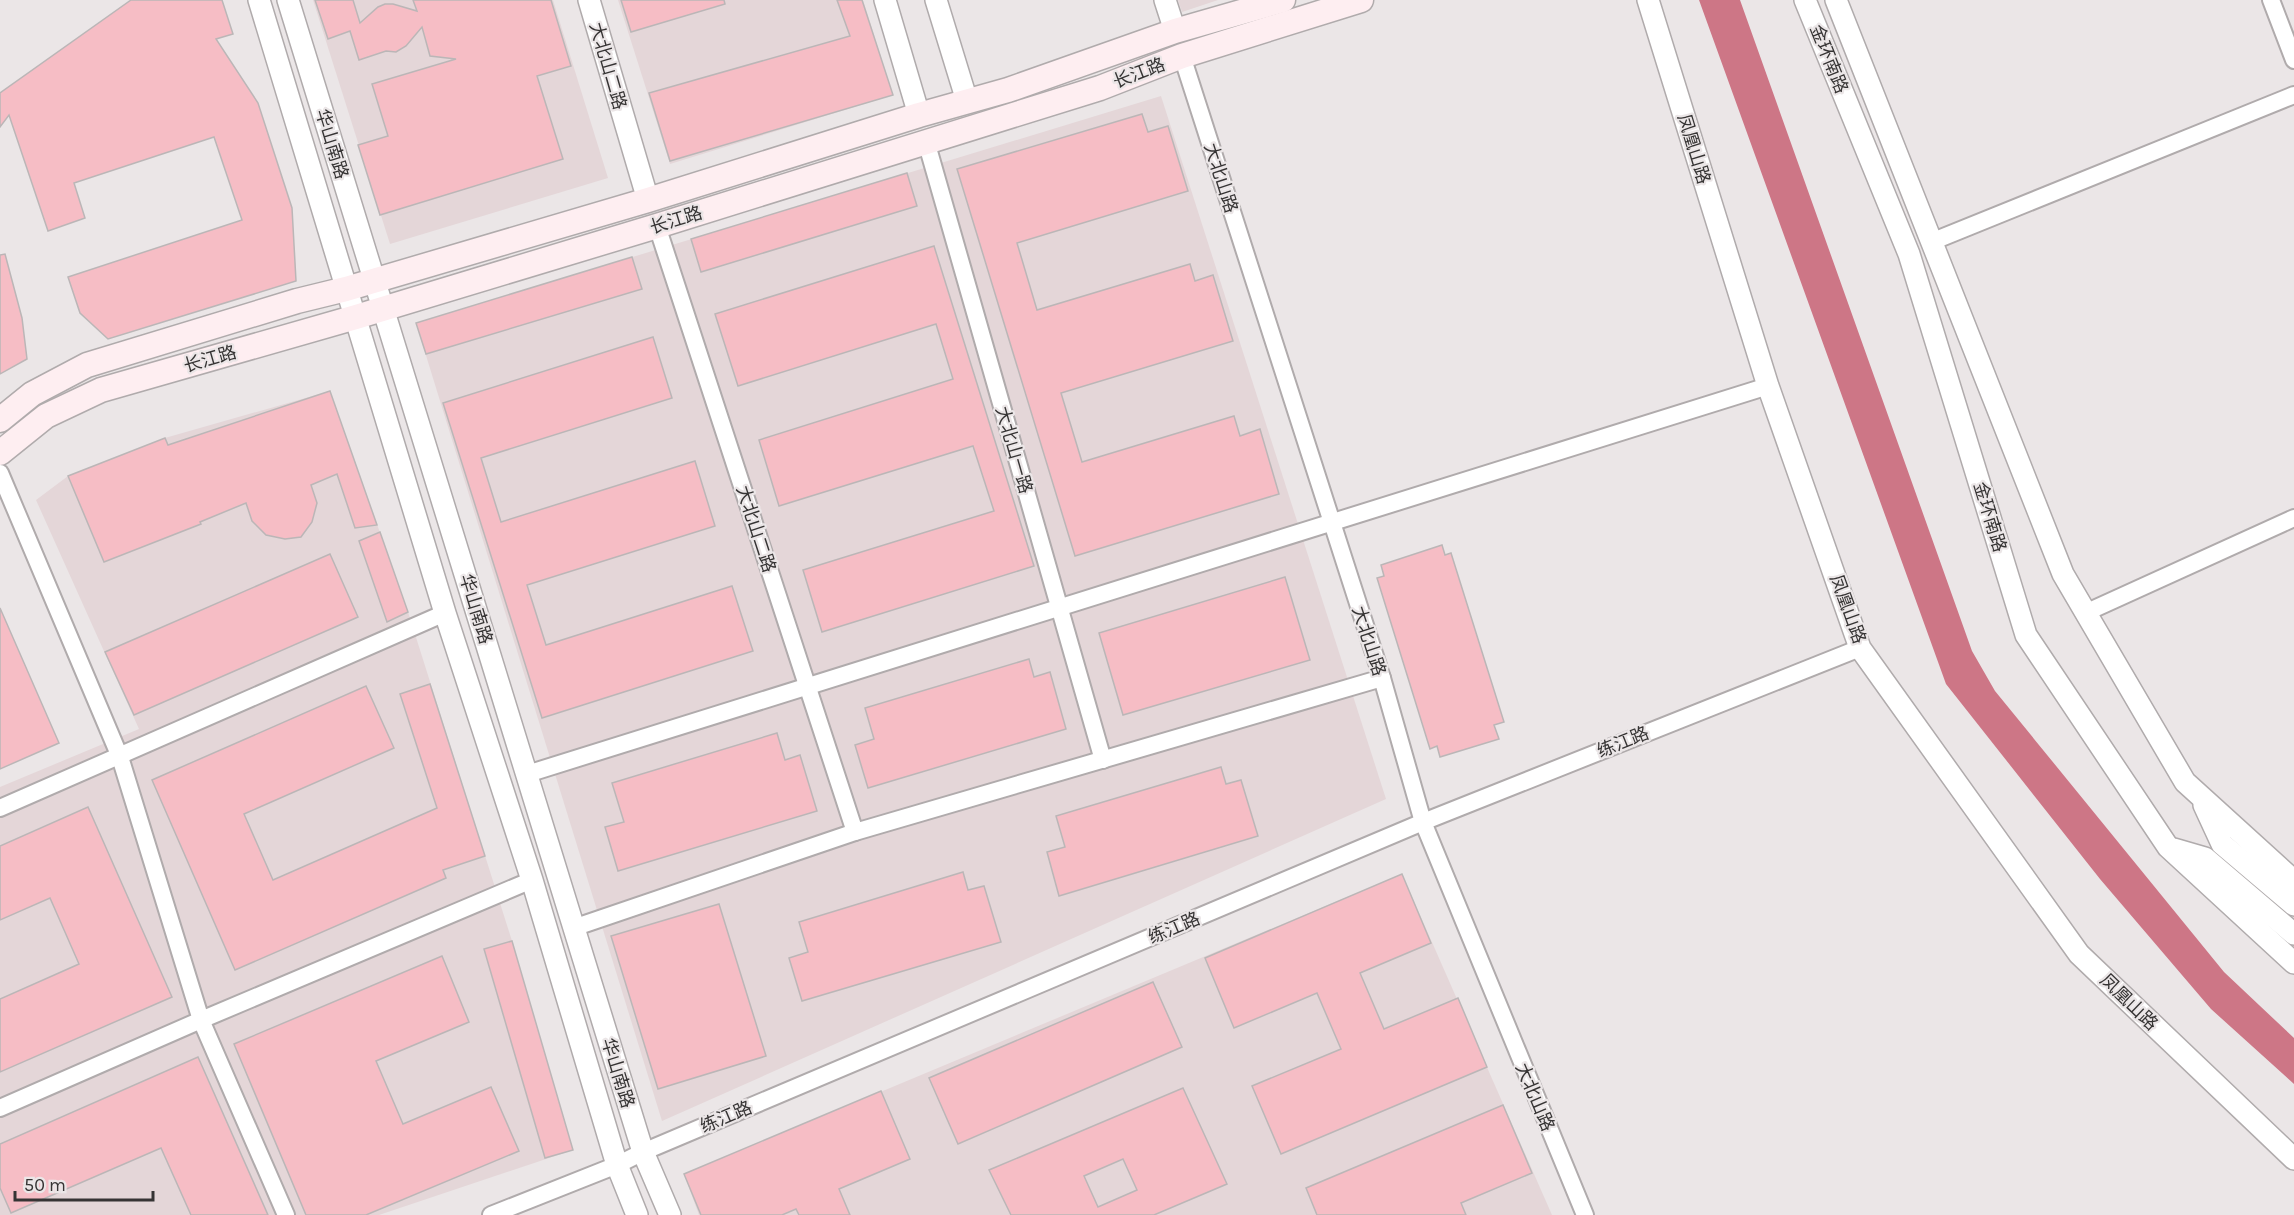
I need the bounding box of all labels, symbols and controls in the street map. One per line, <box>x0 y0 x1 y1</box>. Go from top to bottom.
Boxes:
street label: 大北山二路 <box>585 20 631 112</box>
street label: 金环南路 <box>1805 22 1853 96</box>
street label: 长江路 <box>1110 53 1168 93</box>
street label: 华山南路 <box>311 106 353 182</box>
street label: 凤凰山路 <box>1673 111 1715 187</box>
street label: 大北山路 <box>1199 140 1243 216</box>
street label: 长江路 <box>647 202 705 238</box>
street label: 长江路 <box>181 341 239 377</box>
street label: 大北山一路 <box>991 404 1037 496</box>
street label: 金环南路 <box>1969 479 2011 555</box>
street label: 大北山二路 <box>732 483 780 575</box>
street label: 华山南路 <box>455 571 497 647</box>
street label: 凤凰山路 <box>1825 571 1871 647</box>
street label: 大北山路 <box>1347 603 1391 679</box>
street label: 练江路 <box>1594 722 1652 762</box>
street label: 练江路 <box>1145 907 1203 949</box>
street label: 凤凰山路 <box>2095 969 2163 1035</box>
street label: 华山南路 <box>597 1035 639 1111</box>
street label: 大北山路 <box>1511 1060 1559 1134</box>
street label: 练江路 <box>697 1096 755 1138</box>
scale bar <box>15 1164 153 1202</box>
text: 50 m <box>24 1174 66 1196</box>

